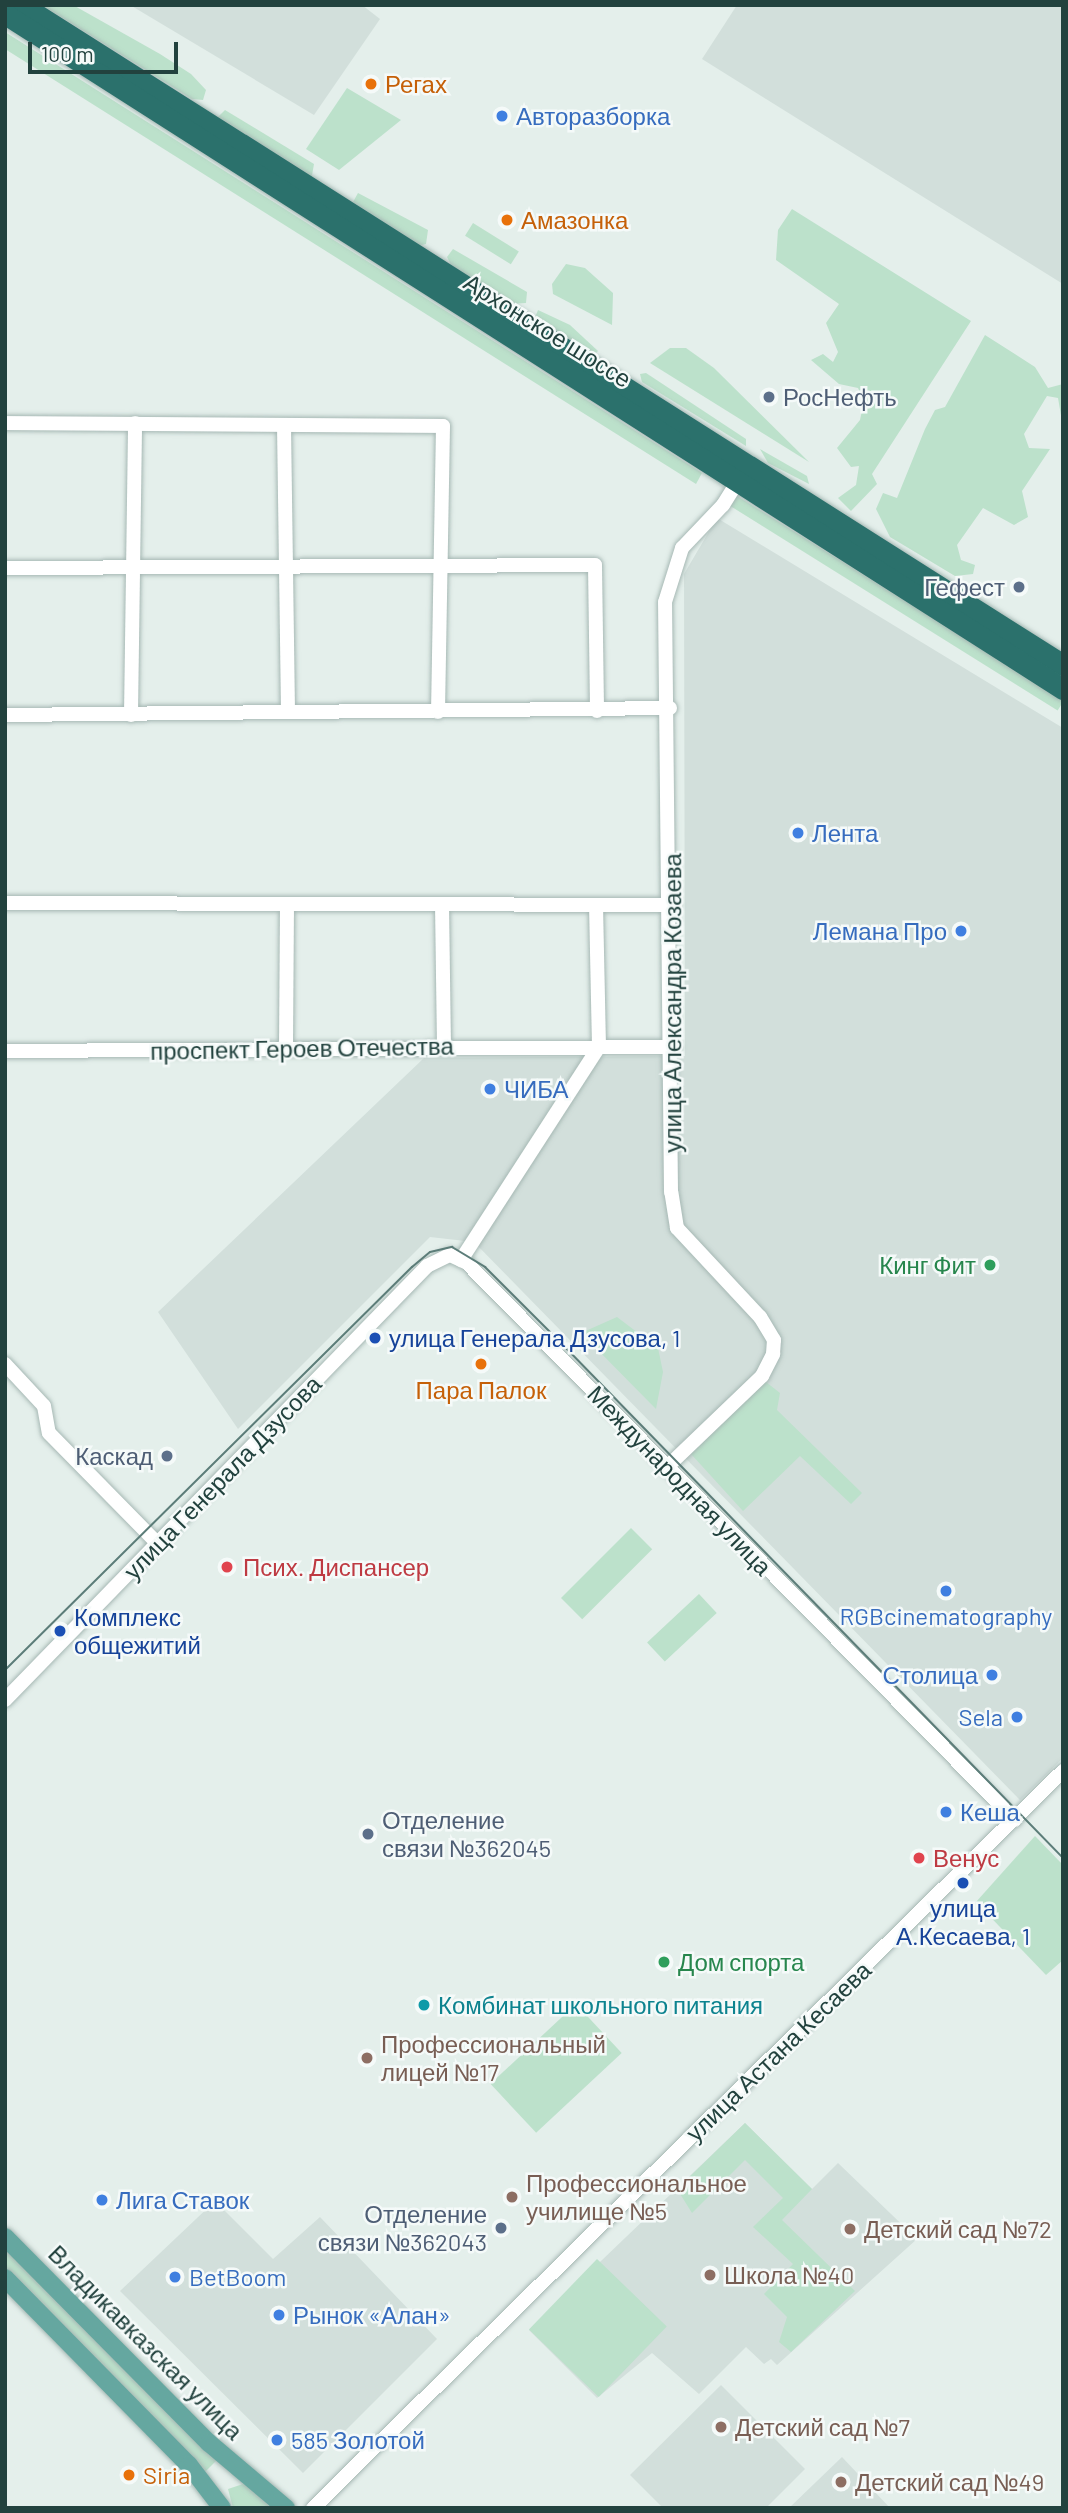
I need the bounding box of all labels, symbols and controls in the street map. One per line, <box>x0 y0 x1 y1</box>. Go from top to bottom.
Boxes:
scale bar <box>32 28 182 72</box>
text: 100 m <box>41 41 94 66</box>
place label: Регах <box>385 70 447 98</box>
marker: Регах <box>363 76 379 92</box>
place label: Авторазборка <box>516 102 670 130</box>
marker: Авторазборка <box>494 108 510 124</box>
place label: Амазонка <box>521 206 628 234</box>
marker: Амазонка <box>499 212 515 228</box>
street label: Архонское шоссе <box>459 267 637 393</box>
place label: РосНефть <box>783 383 897 411</box>
marker: РосНефть <box>761 389 777 405</box>
place label: Гефест <box>924 573 1005 601</box>
marker: Гефест <box>1011 579 1027 595</box>
place label: Лента <box>812 819 878 847</box>
marker: Лента <box>790 825 806 841</box>
street label: улица Александра Козаева <box>658 853 686 1153</box>
place label: Лемана Про <box>813 917 947 945</box>
marker: Лемана Про <box>953 923 969 939</box>
street label: проспект Героев Отечества <box>150 1031 454 1065</box>
place label: ЧИБА <box>504 1075 568 1103</box>
marker: ЧИБА <box>482 1081 498 1097</box>
place label: Кинг Фит <box>879 1251 976 1279</box>
marker: Кинг Фит <box>982 1257 998 1273</box>
place label: улица Генерала Дзусова, 1 <box>389 1324 680 1352</box>
marker: улица Генерала Дзусова, 1 <box>367 1330 383 1346</box>
marker: Пара Палок <box>473 1356 489 1372</box>
street label: улица Генерала Дзусова <box>117 1369 327 1585</box>
place label: Пара Палок <box>416 1376 546 1404</box>
street label: Международная улица <box>582 1379 778 1581</box>
place label: Каскад <box>75 1442 153 1470</box>
marker: Каскад <box>159 1448 175 1464</box>
place label: Псих. Диспансер <box>243 1553 429 1581</box>
marker: Псих. Диспансер <box>217 1557 237 1577</box>
marker: RGBcinematography <box>938 1583 954 1599</box>
place label: RGBcinematography <box>840 1602 1052 1630</box>
place label: Комплекс общежитий <box>74 1603 201 1659</box>
marker: Комплекс общежитий <box>52 1623 68 1639</box>
place label: Столица <box>883 1661 978 1689</box>
marker: Столица <box>984 1667 1000 1683</box>
place label: Sela <box>958 1703 1003 1731</box>
marker: Sela <box>1009 1709 1025 1725</box>
place label: Кеша <box>960 1798 1020 1826</box>
marker: Кеша <box>938 1804 954 1820</box>
place label: Отделение связи №362045 <box>382 1806 551 1862</box>
marker: Отделение связи №362045 <box>360 1826 376 1842</box>
place label: Венус <box>933 1844 999 1872</box>
marker: Венус <box>911 1850 927 1866</box>
marker: улица А.Кесаева, 1 <box>955 1875 971 1891</box>
place label: улица А.Кесаева, 1 <box>896 1894 1030 1950</box>
place label: Дом спорта <box>678 1948 804 1976</box>
marker: Дом спорта <box>656 1954 672 1970</box>
street label: улица Астана Кесаева <box>679 1955 877 2147</box>
place label: Комбинат школьного питания <box>438 1991 763 2019</box>
marker: Комбинат школьного питания <box>416 1997 432 2013</box>
place label: Профессиональный лицей №17 <box>381 2030 606 2086</box>
marker: Профессиональный лицей №17 <box>359 2050 375 2066</box>
place label: Профессиональное училище №5 <box>526 2169 747 2225</box>
place label: Лига Ставок <box>116 2186 249 2214</box>
marker: Профессиональное училище №5 <box>504 2189 520 2205</box>
marker: Лига Ставок <box>94 2192 110 2208</box>
place label: Отделение связи №362043 <box>318 2200 487 2256</box>
place label: Детский сад №72 <box>864 2215 1052 2243</box>
marker: Отделение связи №362043 <box>493 2220 509 2236</box>
marker: Детский сад №72 <box>842 2221 858 2237</box>
street label: Владикавказская улица <box>43 2239 249 2445</box>
place label: Школа №40 <box>724 2261 854 2289</box>
place label: BetBoom <box>189 2263 286 2291</box>
marker: Школа №40 <box>702 2267 718 2283</box>
marker: BetBoom <box>167 2269 183 2285</box>
place label: Рынок «Алан» <box>293 2301 451 2329</box>
marker: Рынок «Алан» <box>271 2307 287 2323</box>
place label: Детский сад №7 <box>735 2413 910 2441</box>
marker: Детский сад №7 <box>713 2419 729 2435</box>
place label: 585 Золотой <box>291 2426 425 2454</box>
marker: 585 Золотой <box>269 2432 285 2448</box>
place label: Siria <box>143 2461 190 2489</box>
marker: Siria <box>121 2467 137 2483</box>
place label: Детский сад №49 <box>855 2468 1044 2496</box>
marker: Детский сад №49 <box>833 2474 849 2490</box>

